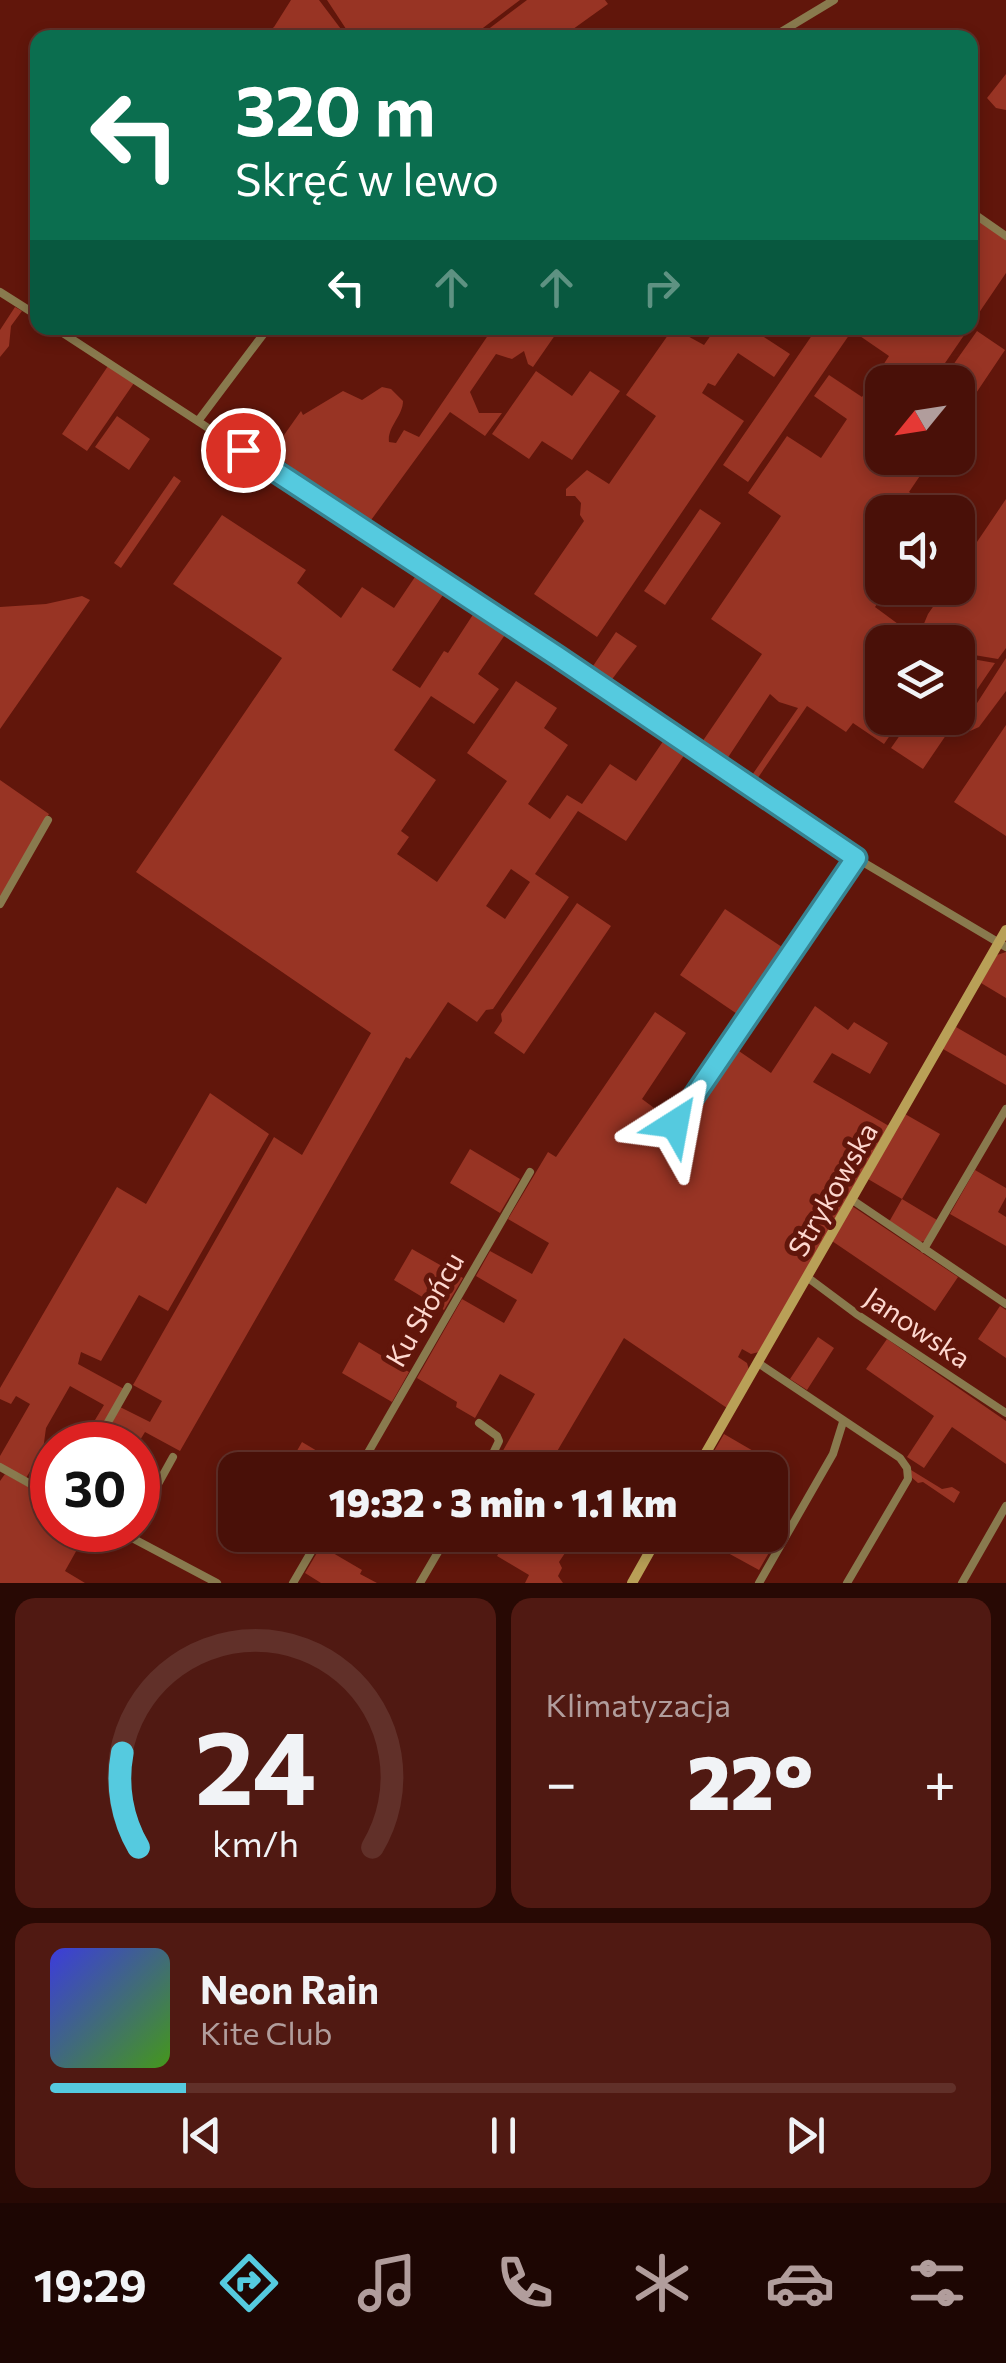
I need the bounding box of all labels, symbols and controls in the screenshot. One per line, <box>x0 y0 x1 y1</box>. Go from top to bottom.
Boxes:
text: 320 m <box>235 65 436 150</box>
icon: left <box>70 70 200 200</box>
text: Skręć w lewo <box>235 150 499 205</box>
icon: left <box>319 260 374 315</box>
icon: ahead <box>424 260 479 315</box>
icon: ahead <box>529 260 584 315</box>
icon: right <box>634 260 689 315</box>
north arrow <box>865 365 975 475</box>
map controls <box>865 365 975 735</box>
pin <box>201 408 286 493</box>
icon: arrive <box>216 423 271 478</box>
button: sound <box>865 495 975 605</box>
button: layers <box>865 625 975 735</box>
position arrow <box>623 1072 727 1176</box>
street label: Strykowska <box>780 1116 884 1262</box>
street label: Ku Słońcu <box>378 1246 470 1372</box>
street label: Janowska <box>859 1279 977 1375</box>
speed limit sign: 30 <box>30 1422 160 1552</box>
text: 19:32 · 3 min · 1.1 km <box>329 1478 677 1525</box>
text: Klimatyzacja <box>546 1684 731 1724</box>
text: 24 <box>194 1699 316 1826</box>
text: 22° <box>687 1734 813 1825</box>
text: − <box>546 1747 577 1814</box>
text: + <box>924 1747 956 1814</box>
text: km/h <box>212 1821 299 1864</box>
text: Neon Rain <box>200 1965 379 2012</box>
text: Kite Club <box>200 2012 332 2052</box>
icon: previous <box>174 2108 229 2163</box>
icon: pause <box>476 2108 531 2163</box>
icon: next <box>778 2108 833 2163</box>
icon: directions <box>214 2248 284 2318</box>
icon: music <box>352 2248 422 2318</box>
icon: phone <box>490 2248 560 2318</box>
icon: climate <box>627 2248 697 2318</box>
icon: car <box>765 2248 835 2318</box>
icon: filters <box>902 2248 972 2318</box>
text: 19:29 <box>34 2256 147 2311</box>

